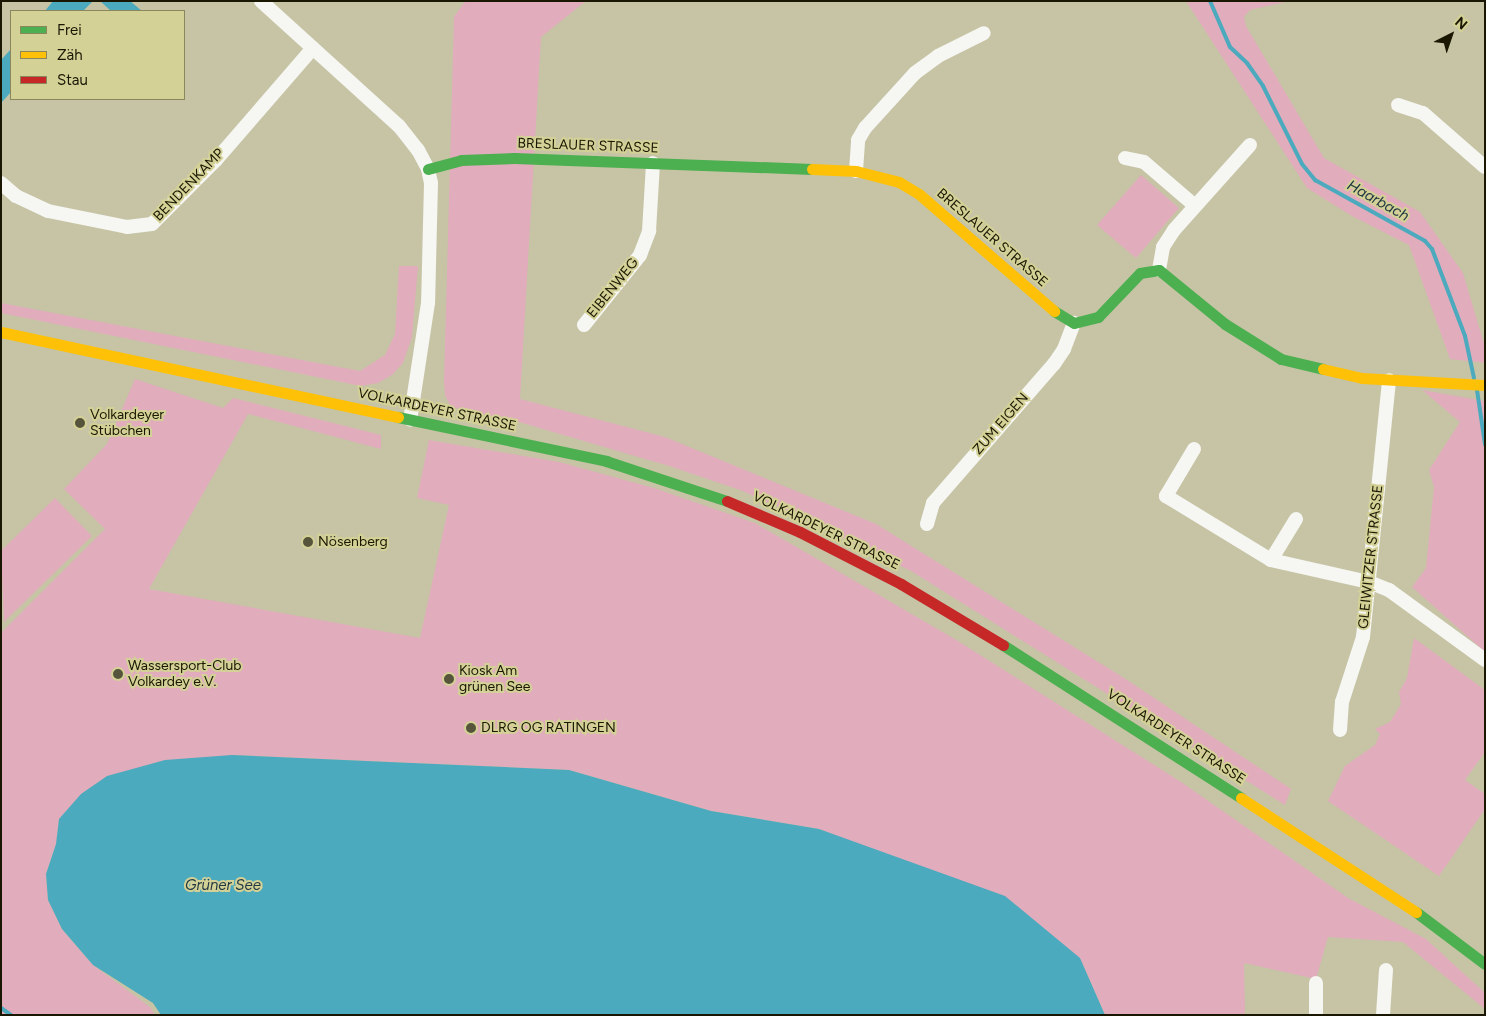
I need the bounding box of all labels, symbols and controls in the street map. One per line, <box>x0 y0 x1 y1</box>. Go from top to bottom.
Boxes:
legend <box>10 10 185 100</box>
north arrow <box>1426 10 1476 60</box>
text: N <box>1452 13 1471 33</box>
text: Frei <box>57 21 82 39</box>
text: Zäh <box>57 46 83 64</box>
text: Stau <box>57 71 88 89</box>
street label: BRESLAUER STRASSE <box>517 135 659 157</box>
street label: BENDENKAMP <box>150 145 228 225</box>
water label: Haarbach <box>1344 177 1412 225</box>
street label: BRESLAUER STRASSE <box>933 185 1051 291</box>
street label: EIBENWEG <box>584 255 642 321</box>
street label: VOLKARDEYER STRASSE <box>356 385 518 435</box>
street label: ZUM EIGEN <box>970 390 1032 458</box>
place label: Volkardeyer Stübchen <box>90 407 164 440</box>
marker: Volkardeyer Stübchen <box>74 417 86 429</box>
street label: GLEIWITZER STRASSE <box>1355 484 1387 630</box>
street label: VOLKARDEYER STRASSE <box>750 488 902 574</box>
place label: Nösenberg <box>318 534 388 550</box>
marker: Nösenberg <box>302 536 314 548</box>
place label: Wassersport-Club Volkardey e.V. <box>128 658 241 690</box>
place label: Kiosk Am grünen See <box>459 663 530 696</box>
marker: Wassersport-Club Volkardey e.V. <box>112 668 124 680</box>
marker: Kiosk Am grünen See <box>443 673 455 685</box>
street label: VOLKARDEYER STRASSE <box>1104 686 1248 788</box>
place label: DLRG OG RATINGEN <box>481 720 616 736</box>
marker: DLRG OG RATINGEN <box>465 722 477 734</box>
water label: Grüner See <box>185 877 261 895</box>

